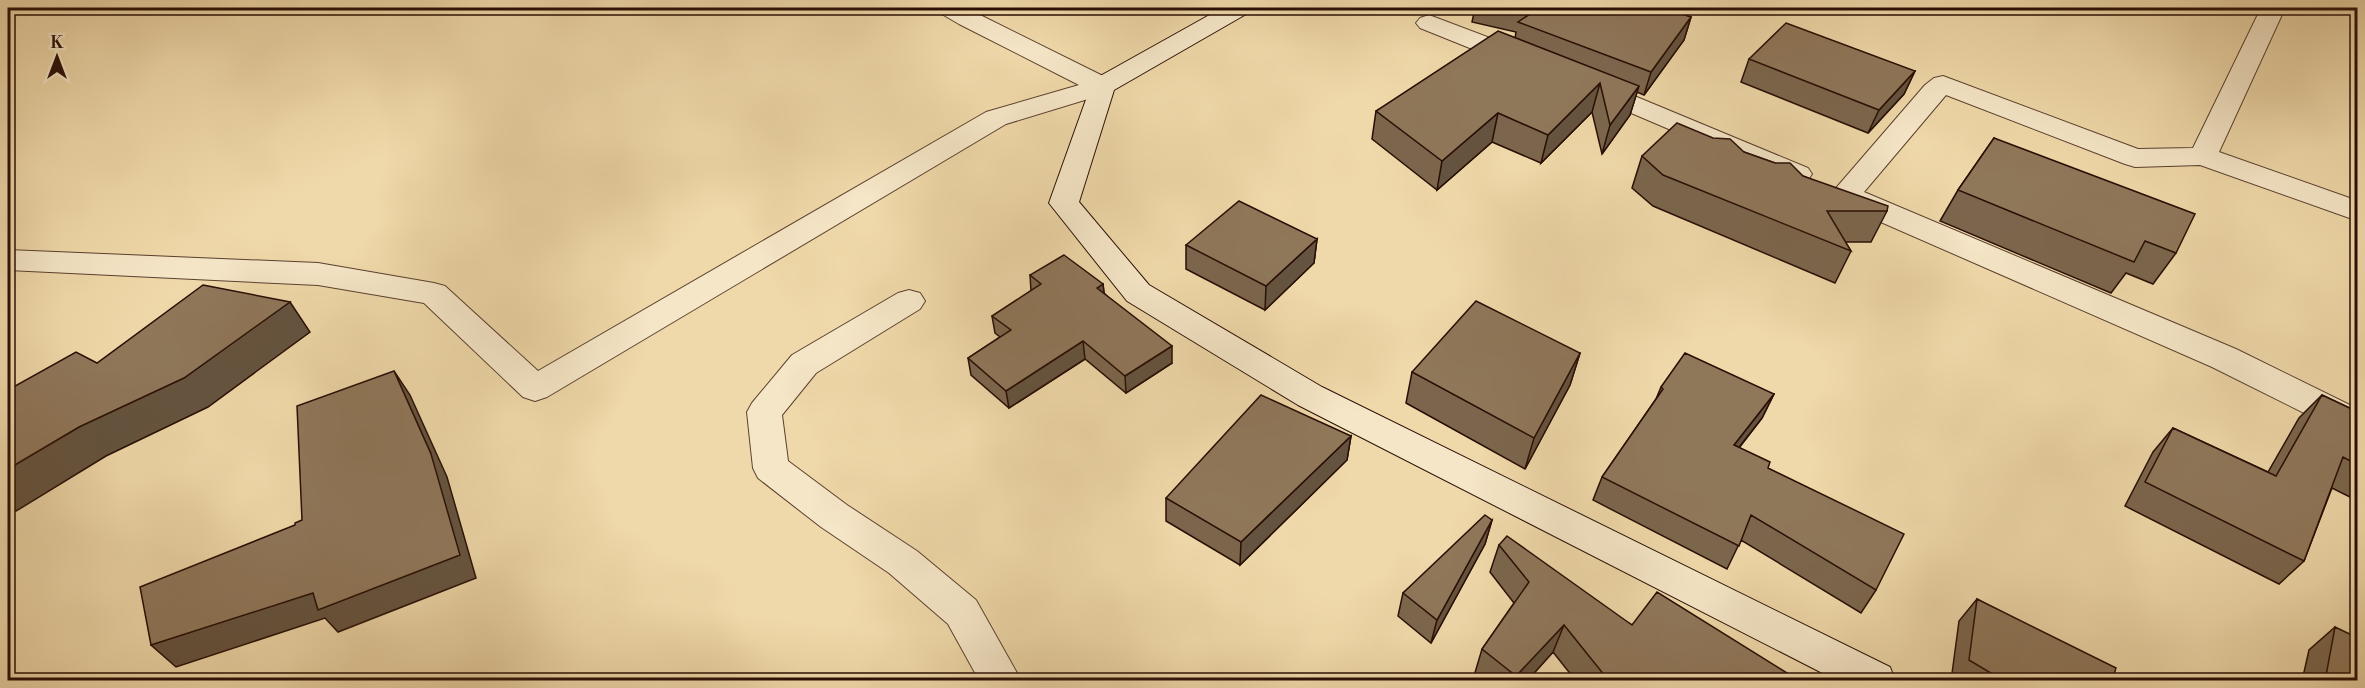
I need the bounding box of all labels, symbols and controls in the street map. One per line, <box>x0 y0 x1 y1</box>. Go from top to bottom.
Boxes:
north arrow <box>27 27 87 87</box>
text: K <box>51 33 65 53</box>

